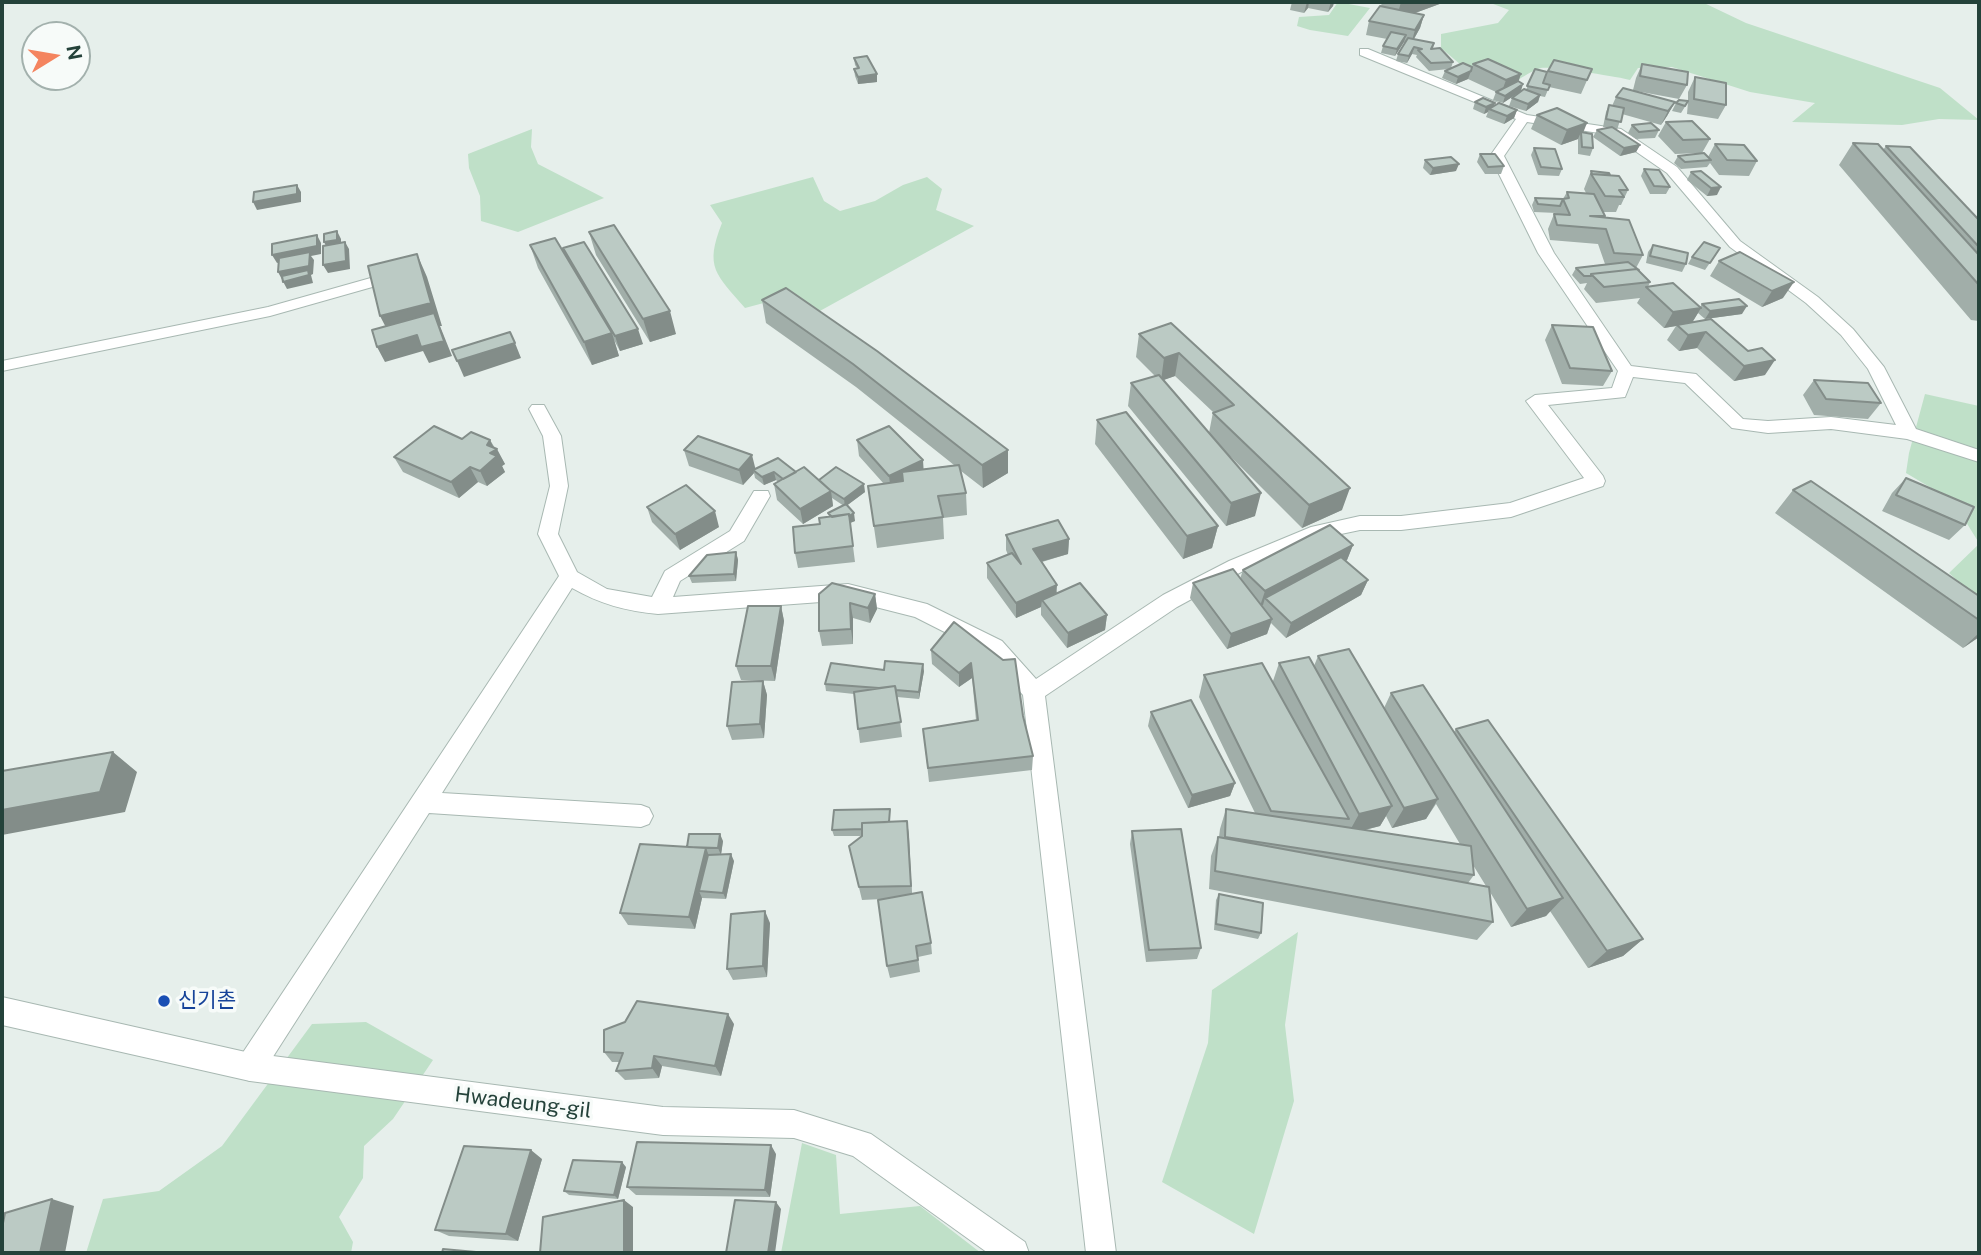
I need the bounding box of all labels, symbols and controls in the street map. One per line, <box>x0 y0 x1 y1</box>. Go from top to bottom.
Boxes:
north arrow <box>21 21 91 91</box>
text: N <box>62 43 87 62</box>
place label: 신기촌 <box>178 988 236 1014</box>
marker: 신기촌 <box>156 993 172 1009</box>
street label: Hwadeung-gil <box>453 1082 593 1124</box>

